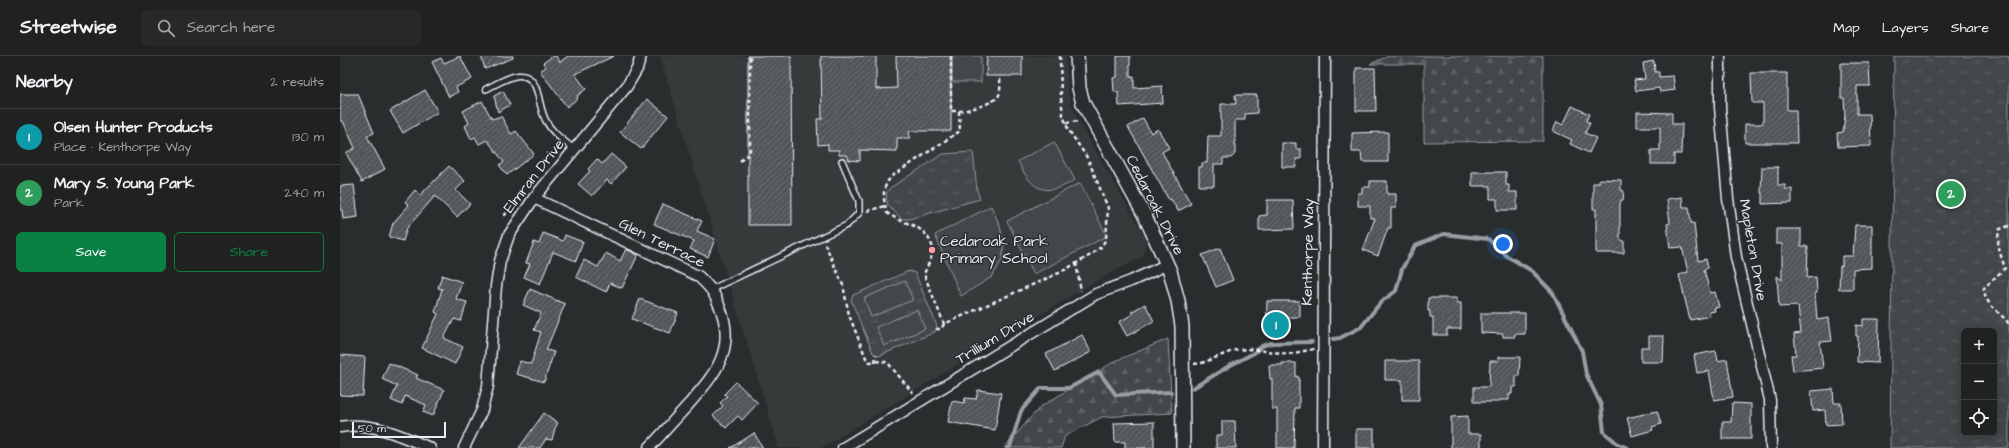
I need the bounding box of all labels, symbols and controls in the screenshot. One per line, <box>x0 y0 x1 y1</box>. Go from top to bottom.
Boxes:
search box <box>141 10 421 46</box>
text: Streetwise <box>20 14 117 41</box>
icon: search <box>155 17 177 39</box>
text: Search here <box>187 17 275 38</box>
text: Map <box>1833 18 1860 38</box>
text: Layers <box>1882 18 1929 38</box>
text: Share <box>1951 18 1989 38</box>
text: Nearby <box>16 70 73 94</box>
text: 2 results <box>270 73 324 91</box>
text: Olsen Hunter Products <box>54 117 213 138</box>
text: 1 <box>28 128 30 146</box>
text: 130 m <box>292 128 324 146</box>
street label: Elmran Drive <box>498 135 570 217</box>
text: Place · Kenthorpe Way <box>54 138 191 156</box>
street label: Cedaroak Drive <box>1121 151 1189 259</box>
text: Mary S. Young Park <box>54 173 194 194</box>
pin: 2 <box>1938 179 1964 209</box>
text: 2 <box>25 184 33 202</box>
text: 240 m <box>284 184 324 202</box>
text: Park <box>54 194 84 212</box>
street label: Mapleton Drive <box>1734 197 1772 303</box>
street label: Kenthorpe Way <box>1297 198 1320 306</box>
street label: Glen Terrace <box>615 213 709 273</box>
place label: Cedaroak Park Primary School <box>940 231 1048 270</box>
button: Save <box>16 232 166 272</box>
button: Share <box>174 232 324 272</box>
your location <box>1493 234 1513 254</box>
marker: Cedaroak Park Primary School <box>927 245 937 255</box>
street label: Trillium Drive <box>952 306 1038 370</box>
pin: 1 <box>1263 310 1289 340</box>
map controls <box>1961 328 1997 436</box>
button: + <box>1961 328 1997 364</box>
button: − <box>1961 364 1997 400</box>
button: locate <box>1961 400 1997 436</box>
scale bar <box>352 420 446 439</box>
text: 50 m <box>358 421 386 436</box>

